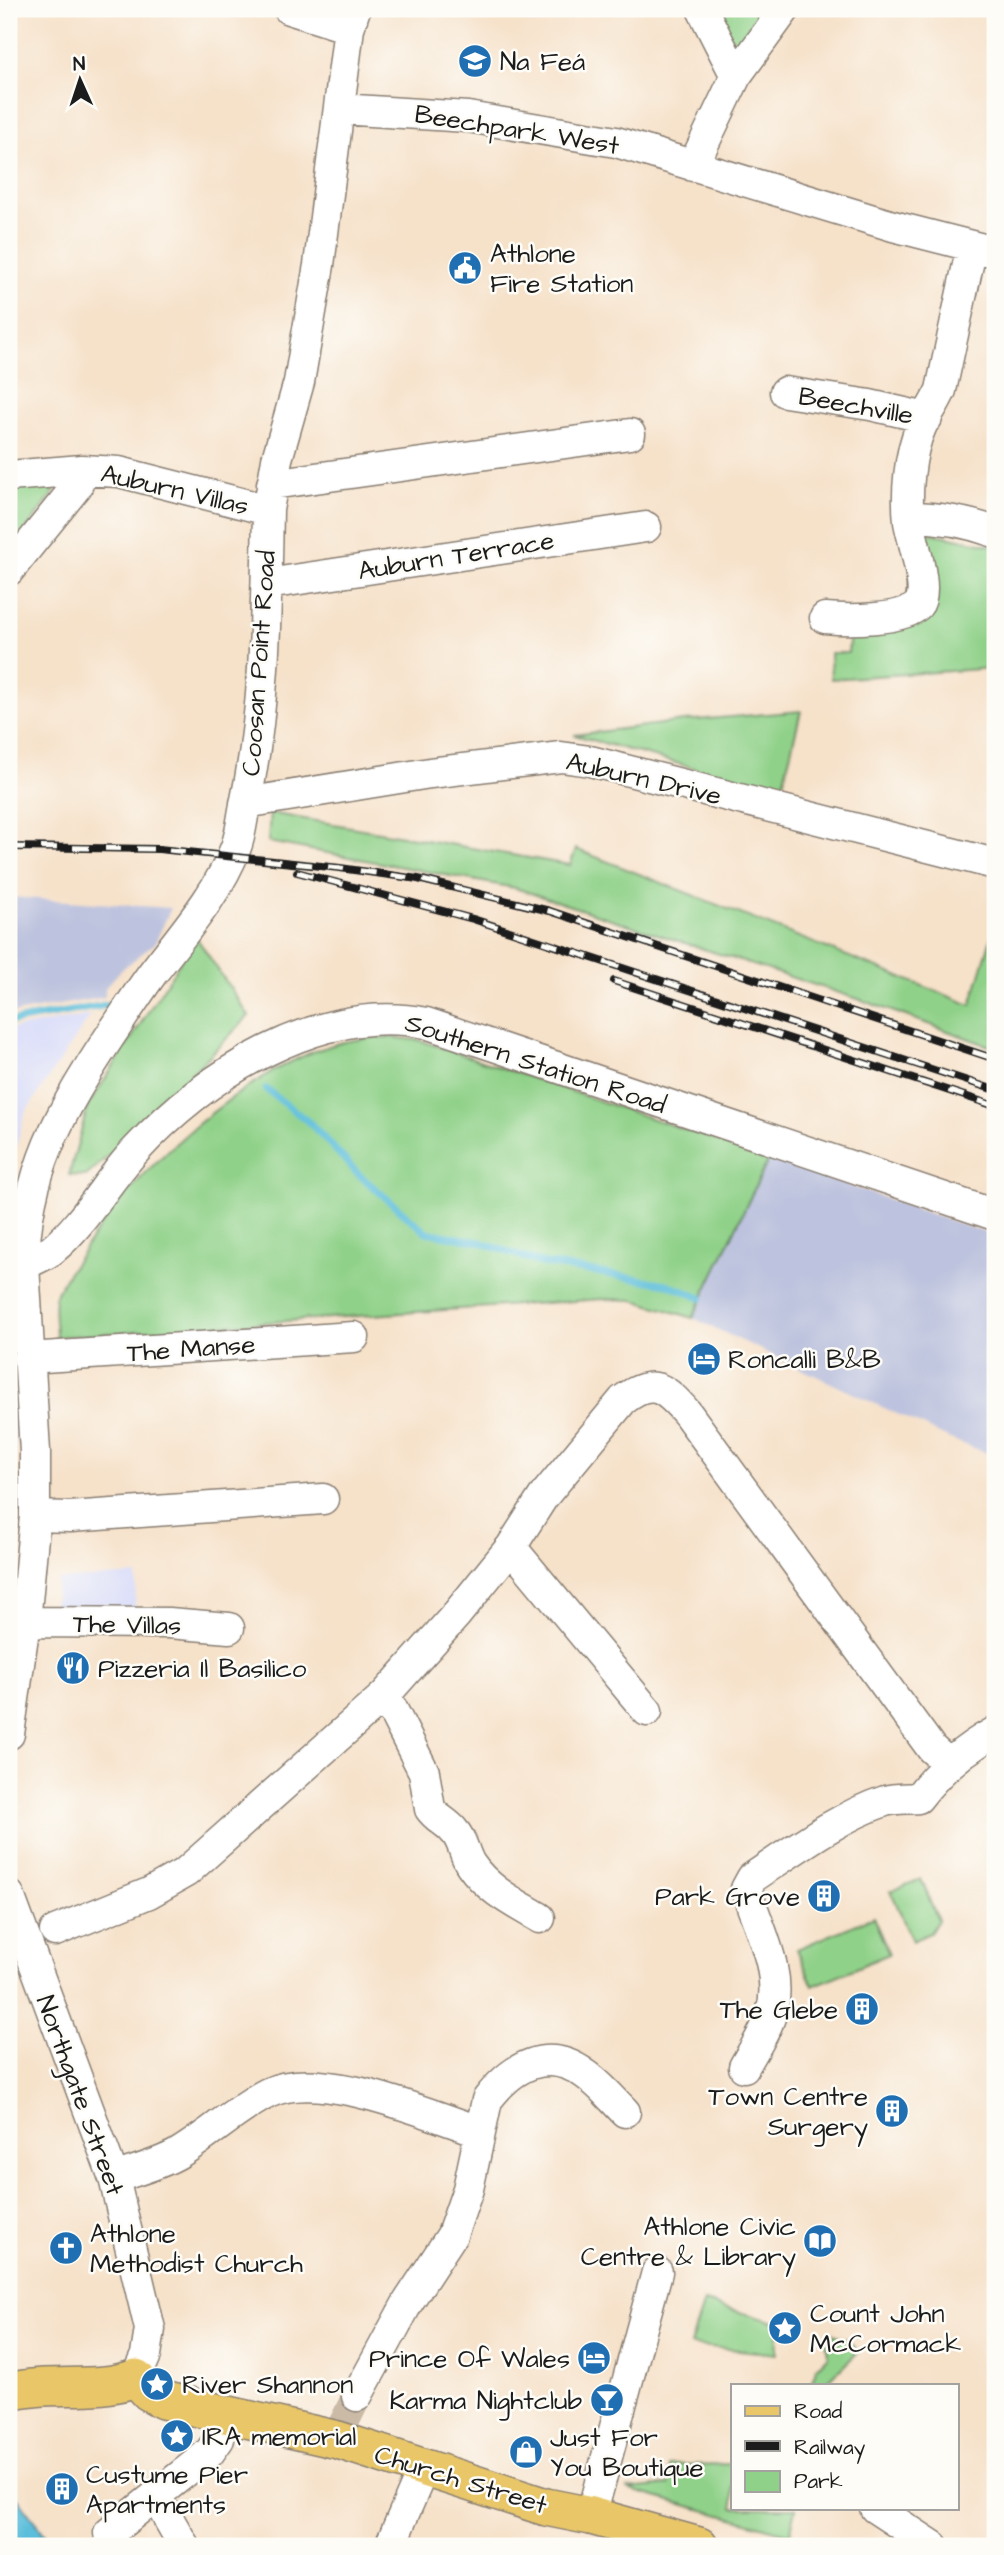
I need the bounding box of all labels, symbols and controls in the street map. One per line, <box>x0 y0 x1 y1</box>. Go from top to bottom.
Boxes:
school or university icon: Na Feá <box>456 42 494 80</box>
place label: Na Feá <box>500 44 585 80</box>
north arrow <box>46 46 116 116</box>
text: N <box>73 51 86 78</box>
street label: Beechpark West <box>412 96 622 164</box>
place label: Athlone Fire Station <box>490 236 633 302</box>
public building icon: Athlone Fire Station <box>446 249 484 287</box>
street label: Beechville <box>796 378 916 434</box>
street label: Auburn Villas <box>98 456 252 524</box>
street label: Auburn Terrace <box>355 523 557 589</box>
street label: Coosan Point Road <box>233 549 285 777</box>
street label: Auburn Drive <box>563 744 725 814</box>
street label: Southern Station Road <box>401 1005 671 1123</box>
street label: The Manse <box>126 1327 256 1371</box>
hotel icon: Roncalli B&B <box>685 1340 723 1378</box>
place label: Roncalli B&B <box>728 1342 881 1378</box>
street label: The Villas <box>73 1606 181 1644</box>
restaurant icon: Pizzeria Il Basilico <box>54 1649 92 1687</box>
place label: Pizzeria Il Basilico <box>98 1651 307 1687</box>
building icon: Park Grove <box>805 1877 843 1915</box>
place label: Park Grove <box>655 1879 800 1915</box>
street label: Northgate Street <box>25 1990 133 2202</box>
building icon: The Glebe <box>843 1990 881 2028</box>
place label: The Glebe <box>720 1992 838 2028</box>
place label: Town Centre Surgery <box>708 2079 868 2147</box>
building icon: Town Centre Surgery <box>873 2092 911 2130</box>
place label: Athlone Civic Centre & Library <box>581 2209 796 2277</box>
place label: Athlone Methodist Church <box>90 2216 303 2282</box>
library icon: Athlone Civic Centre & Library <box>801 2222 839 2260</box>
church icon: Athlone Methodist Church <box>47 2229 85 2267</box>
place label: Count John McCormack <box>810 2296 961 2362</box>
place icon: Count John McCormack <box>766 2309 804 2347</box>
hotel icon: Prince Of Wales <box>575 2339 613 2377</box>
place label: Prince Of Wales <box>369 2341 570 2377</box>
place icon: River Shannon <box>138 2365 176 2403</box>
place label: River Shannon <box>182 2367 353 2403</box>
bar icon: Karma Nightclub <box>588 2381 626 2419</box>
place label: Karma Nightclub <box>389 2383 582 2421</box>
legend <box>731 2384 958 2510</box>
text: Road <box>794 2397 842 2426</box>
place icon: IRA memorial <box>158 2417 196 2455</box>
place label: IRA memorial <box>202 2419 356 2455</box>
place label: Just For You Boutique <box>550 2420 704 2486</box>
shop icon: Just For You Boutique <box>507 2433 545 2471</box>
text: Railway <box>794 2433 866 2464</box>
street label: Church Street <box>370 2437 552 2523</box>
place label: Custume Pier Apartments <box>86 2457 248 2523</box>
text: Park <box>794 2467 843 2496</box>
building icon: Custume Pier Apartments <box>43 2470 81 2508</box>

